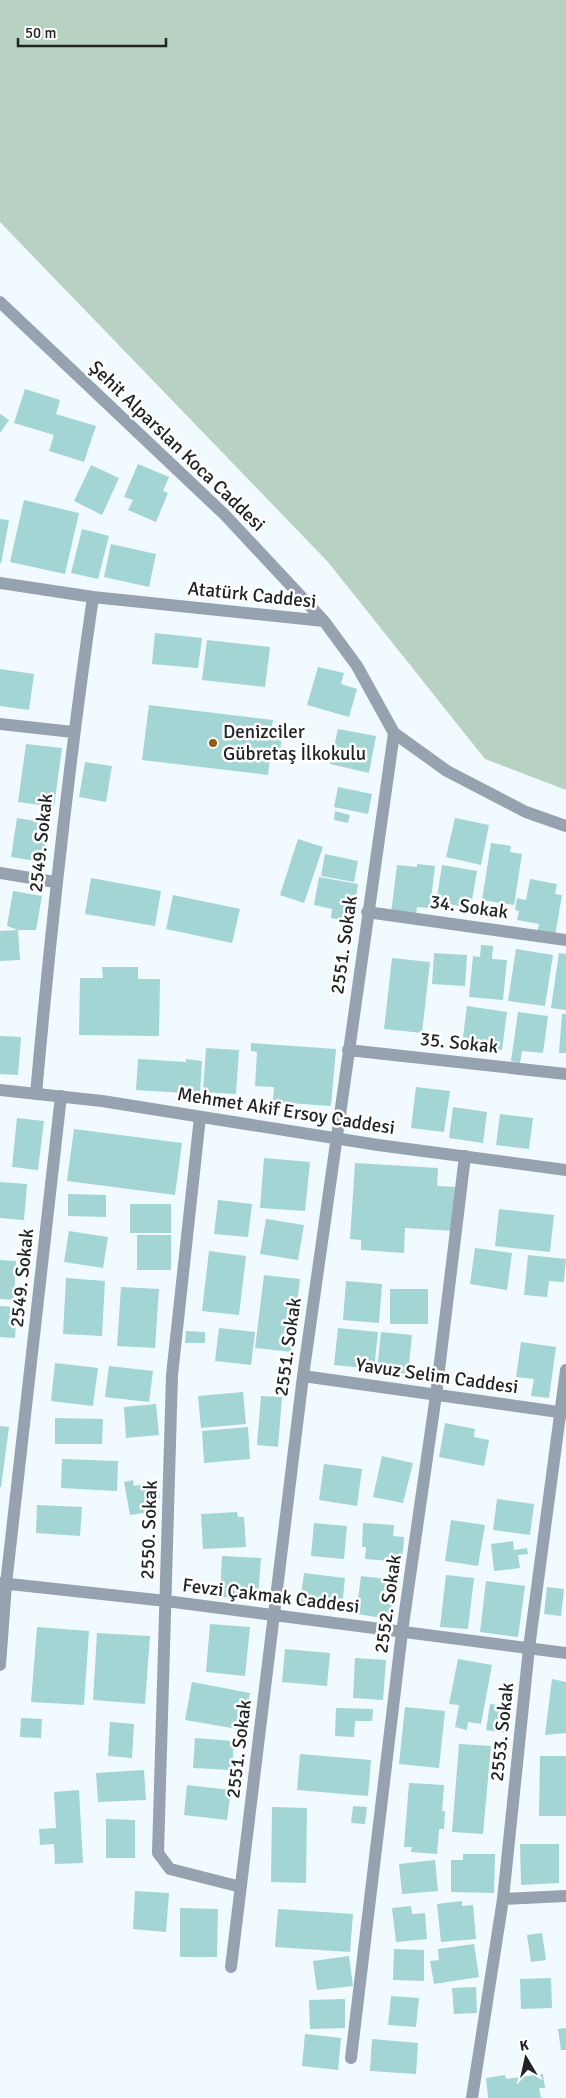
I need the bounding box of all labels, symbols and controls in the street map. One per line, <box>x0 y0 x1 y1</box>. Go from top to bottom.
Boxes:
scale bar <box>18 15 165 47</box>
text: 50 m <box>25 24 56 42</box>
street label: Şehit Alparslan Koca Caddesi <box>84 355 270 537</box>
street label: Atatürk Caddesi <box>187 576 317 614</box>
place label: Denizciler Gübretaş İlkokulu <box>223 720 366 766</box>
marker: Denizciler Gübretaş İlkokulu <box>207 737 219 749</box>
street label: 2549. Sokak <box>24 792 58 894</box>
street label: 34. Sokak <box>428 890 510 924</box>
street label: 2551. Sokak <box>325 894 363 996</box>
street label: 35. Sokak <box>419 1027 500 1059</box>
street label: Mehmet Akif Ersoy Caddesi <box>175 1082 397 1140</box>
street label: 2549. Sokak <box>5 1227 39 1329</box>
street label: 2551. Sokak <box>269 1296 307 1398</box>
street label: Yavuz Selim Caddesi <box>354 1353 520 1399</box>
street label: 2550. Sokak <box>135 1479 163 1580</box>
street label: 2552. Sokak <box>369 1553 407 1655</box>
street label: Fevzi Çakmak Caddesi <box>181 1573 361 1619</box>
street label: 2553. Sokak <box>485 1681 519 1783</box>
street label: 2551. Sokak <box>221 1698 257 1800</box>
north arrow <box>501 2033 551 2083</box>
text: K <box>518 2037 530 2055</box>

